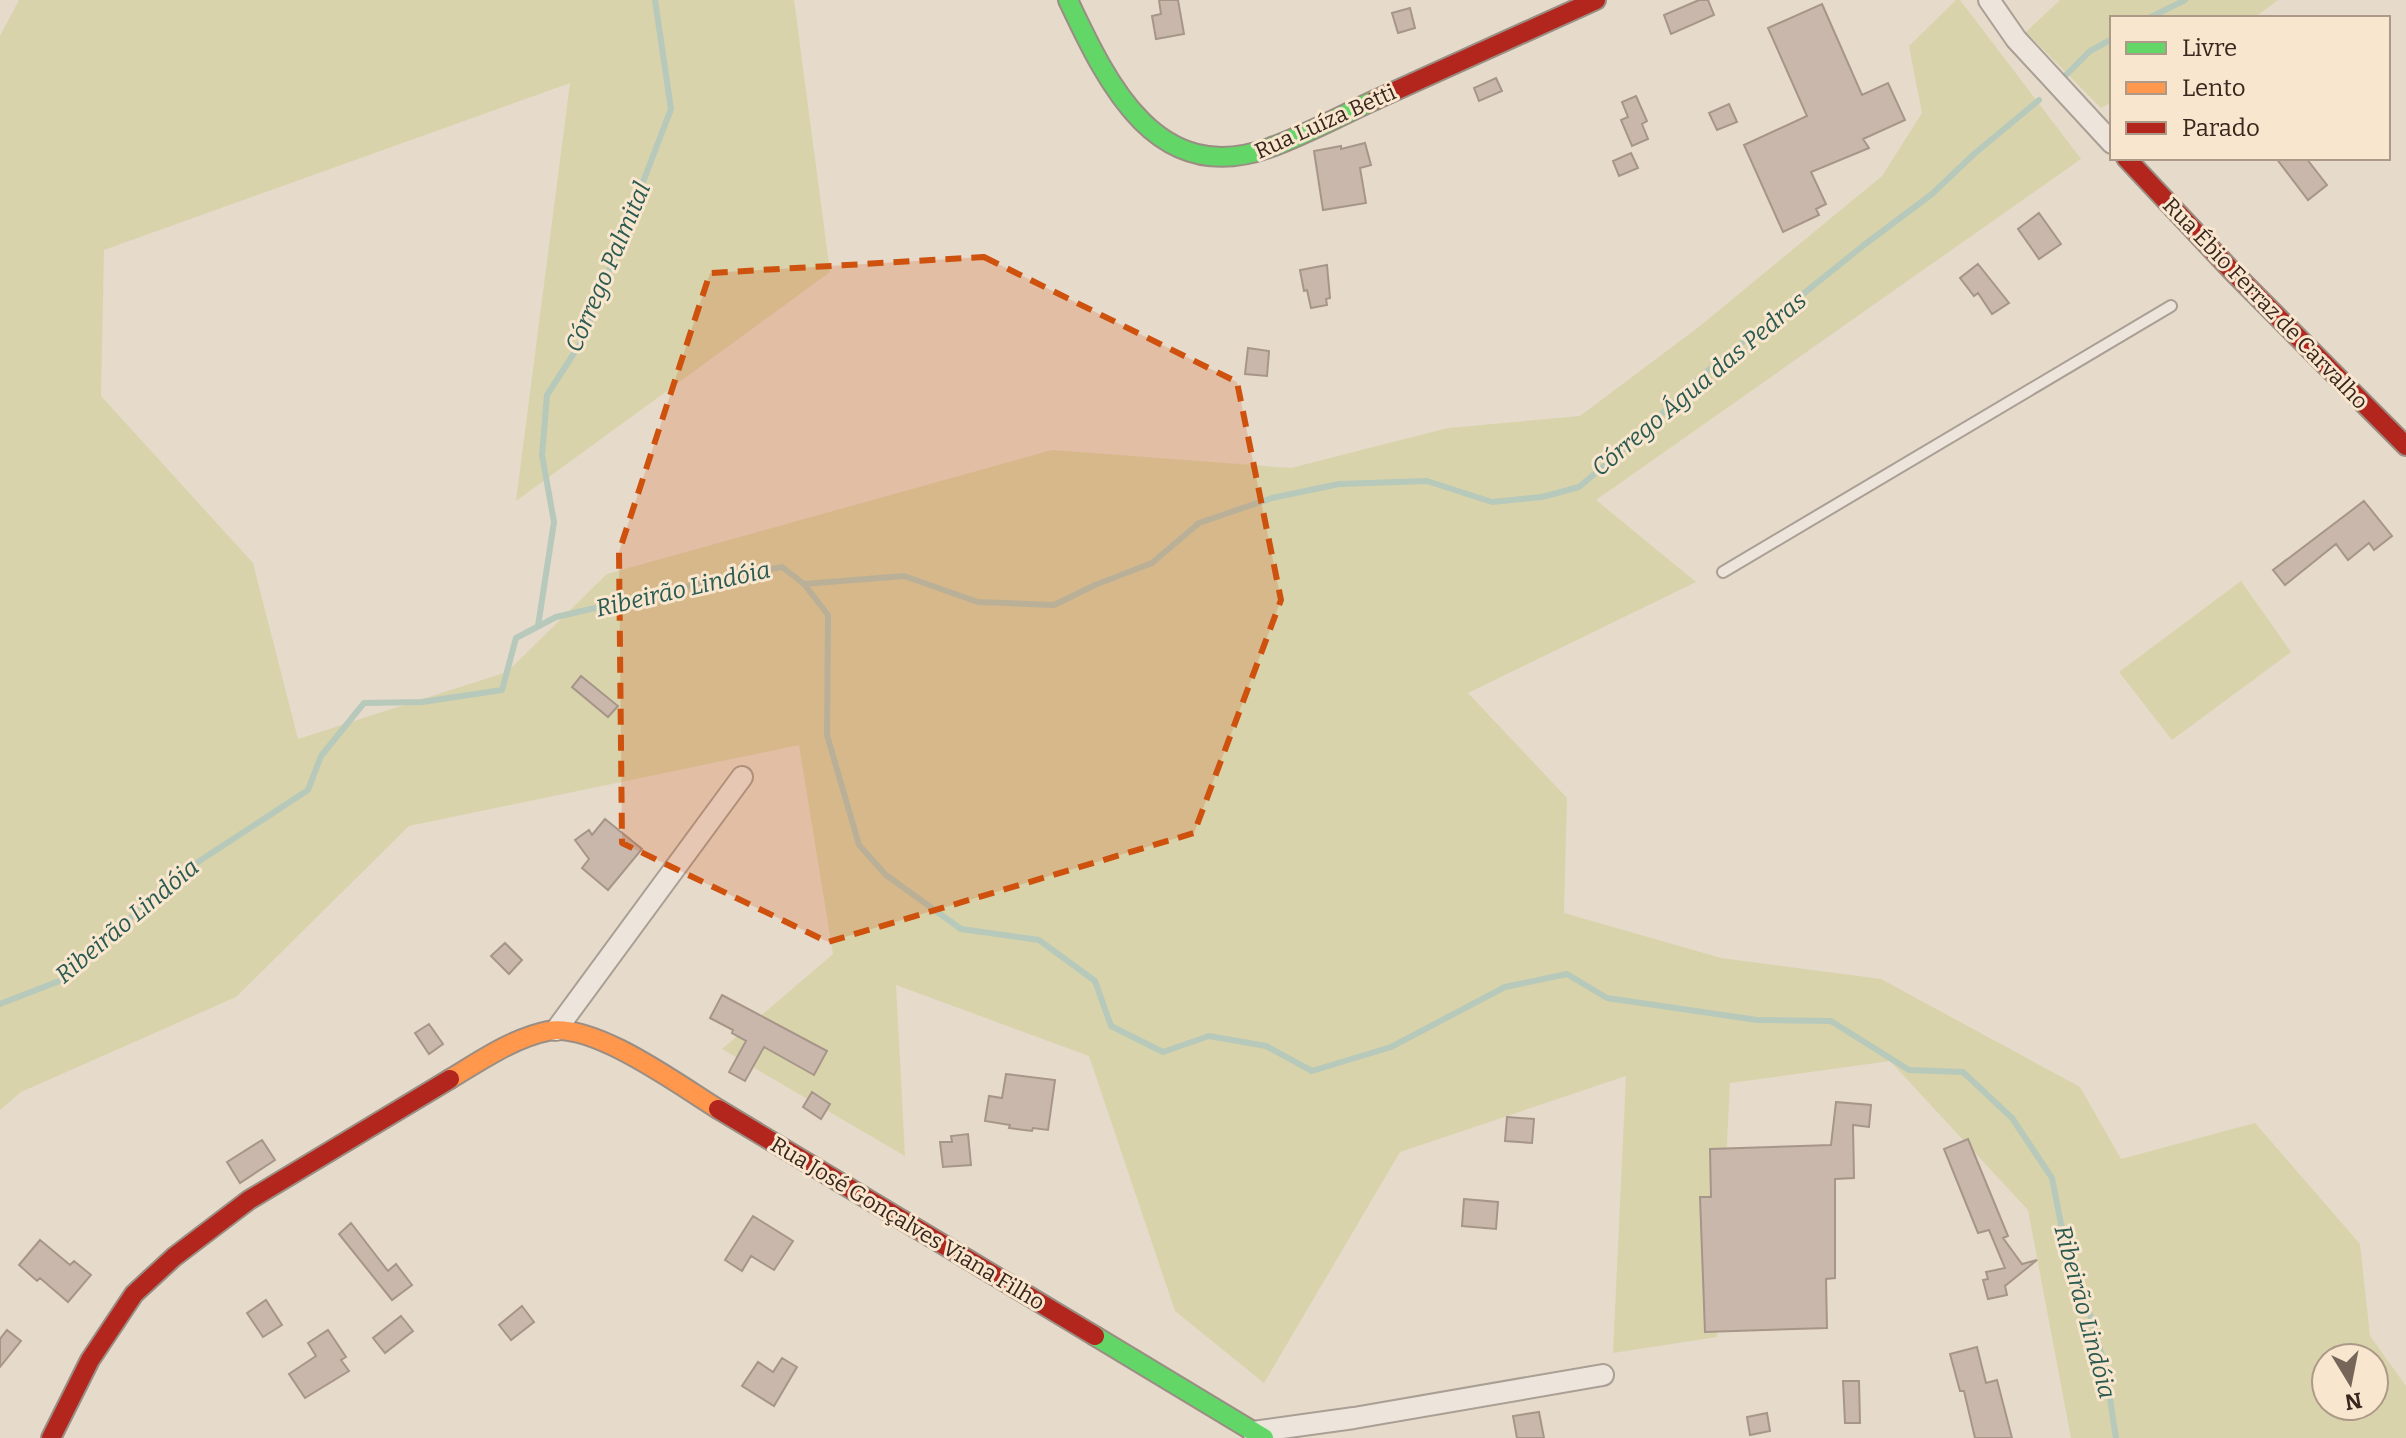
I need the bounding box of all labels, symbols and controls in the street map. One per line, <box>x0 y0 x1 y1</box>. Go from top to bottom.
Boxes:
legend <box>2110 16 2390 160</box>
text: Livre <box>2182 34 2237 62</box>
text: Lento <box>2182 74 2245 102</box>
street label: Rua Luíza Betti <box>1250 78 1400 165</box>
text: Parado <box>2182 114 2260 142</box>
water label: Córrego Palmital <box>560 178 656 356</box>
street label: Rua Ébio Ferraz de Carvalho <box>2157 192 2374 415</box>
water label: Córrego Água das Pedras <box>1585 285 1812 482</box>
water label: Ribeirão Lindóia <box>593 555 773 623</box>
water label: Ribeirão Lindóia <box>50 853 204 989</box>
street label: Rua José Gonçalves Viana Filho <box>766 1131 1050 1316</box>
water label: Ribeirão Lindóia <box>2048 1222 2122 1402</box>
north arrow <box>2310 1342 2390 1422</box>
text: N <box>2343 1386 2364 1416</box>

